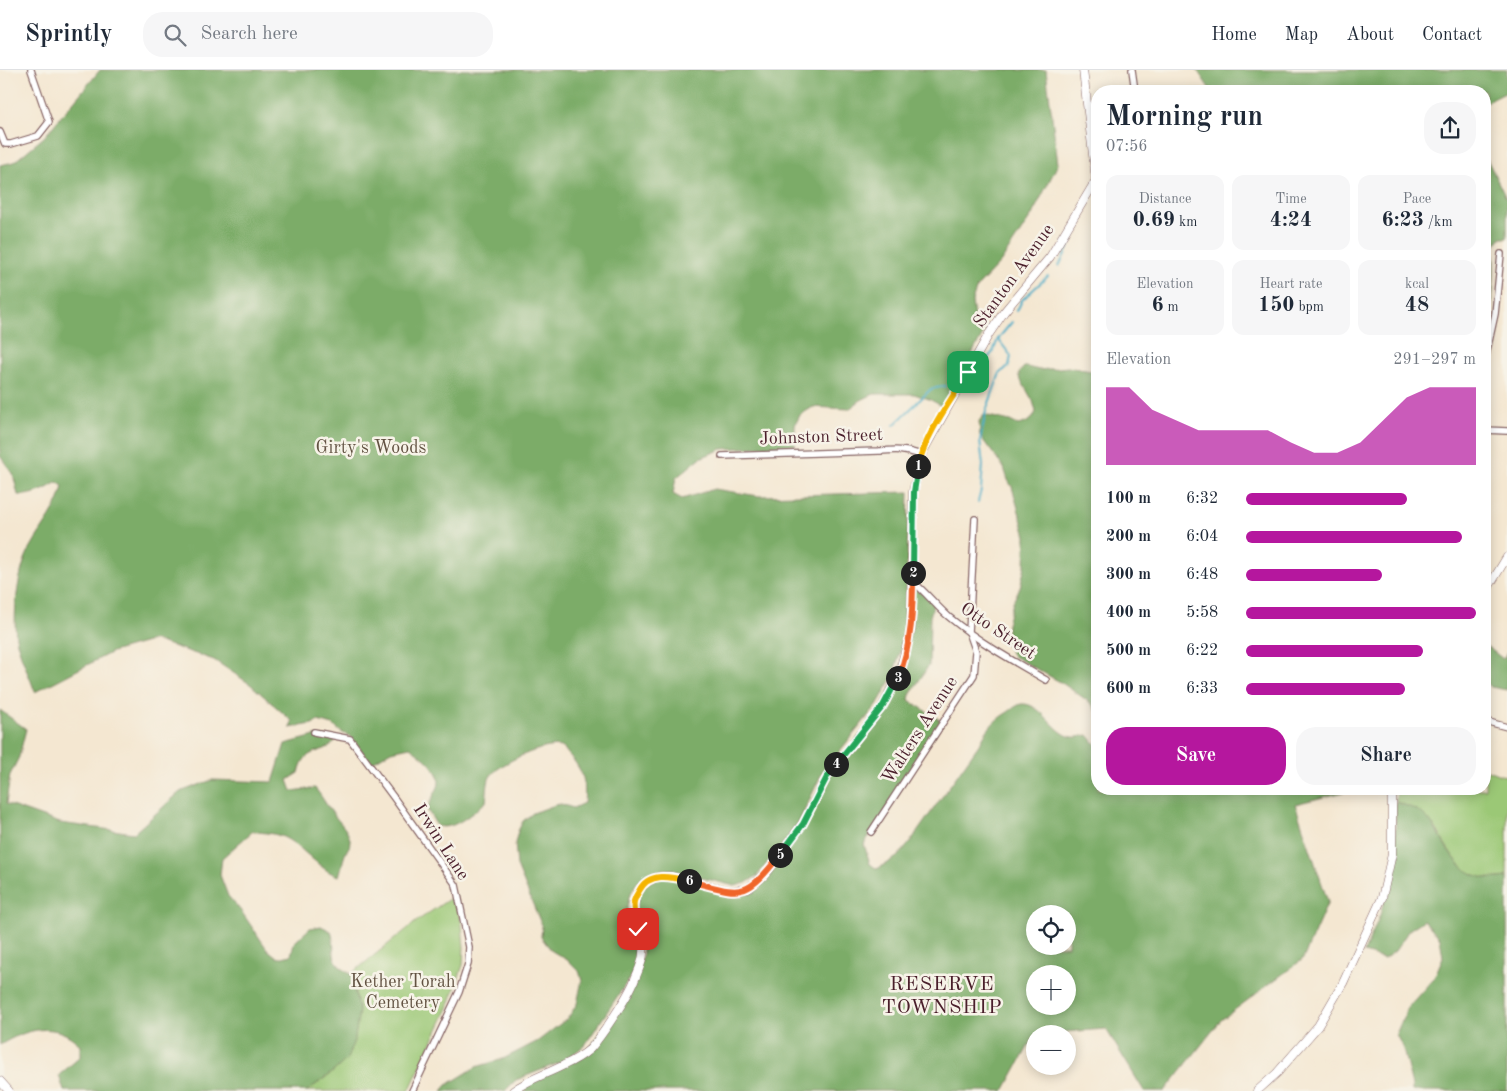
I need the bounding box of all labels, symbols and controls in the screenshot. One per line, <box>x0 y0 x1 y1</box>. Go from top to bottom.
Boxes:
search box <box>143 12 493 57</box>
icon: search <box>161 21 189 49</box>
text: Sprintly <box>25 23 113 47</box>
text: Search here <box>201 25 298 44</box>
text: Home <box>1211 26 1257 44</box>
text: Map <box>1285 26 1318 44</box>
text: About <box>1346 26 1394 44</box>
text: Contact <box>1422 26 1482 44</box>
button: share <box>1424 102 1476 154</box>
text: Morning run <box>1106 104 1263 132</box>
text: 07:56 <box>1106 139 1148 155</box>
text: Distance <box>1139 192 1191 206</box>
text: Time <box>1275 192 1307 206</box>
text: Pace <box>1403 192 1431 206</box>
text: 0.69 <box>1133 210 1175 231</box>
text: 4:24 <box>1270 210 1312 231</box>
text: 6:23 <box>1381 210 1424 231</box>
text: km <box>1175 215 1197 229</box>
text: /km <box>1424 215 1453 229</box>
street label: Stanton Avenue <box>971 221 1057 331</box>
text: Elevation <box>1137 277 1193 291</box>
text: Heart rate <box>1260 277 1322 291</box>
text: kcal <box>1405 277 1429 291</box>
text: 6 <box>1151 295 1164 316</box>
text: 150 <box>1258 295 1295 316</box>
text: 48 <box>1405 295 1429 316</box>
text: m <box>1164 300 1179 314</box>
text: bpm <box>1295 300 1324 314</box>
pin <box>947 351 989 393</box>
text: Elevation <box>1106 352 1171 368</box>
text: 291–297 m <box>1393 352 1476 368</box>
icon: arrive <box>954 358 982 386</box>
street label: Johnston Street <box>759 426 883 448</box>
park label: Girty's Woods <box>316 439 427 457</box>
pin: 1 <box>906 454 930 478</box>
text: 1 <box>914 459 923 473</box>
text: 100 m <box>1106 491 1151 507</box>
text: 6:32 <box>1186 491 1218 507</box>
text: 200 m <box>1106 529 1151 545</box>
text: 6:04 <box>1186 529 1218 545</box>
pin: 2 <box>900 560 926 586</box>
text: 2 <box>909 566 918 580</box>
text: 300 m <box>1106 567 1151 583</box>
text: 6:48 <box>1186 567 1218 583</box>
street label: Otto Street <box>957 599 1039 663</box>
text: 400 m <box>1106 605 1151 621</box>
text: 5:58 <box>1186 605 1218 621</box>
text: 500 m <box>1106 643 1151 659</box>
text: 6:22 <box>1186 643 1218 659</box>
pin: 3 <box>886 666 910 690</box>
text: 3 <box>894 671 903 685</box>
street label: Walters Avenue <box>879 673 961 787</box>
text: 600 m <box>1106 681 1151 697</box>
text: 6:33 <box>1186 681 1218 697</box>
button: Save <box>1106 727 1286 785</box>
button: Share <box>1296 727 1476 785</box>
pin: 4 <box>824 752 848 776</box>
text: 4 <box>832 757 841 771</box>
street label: Irwin Lane <box>410 801 472 883</box>
pin: 5 <box>768 842 792 868</box>
text: 5 <box>776 848 785 862</box>
pin: 6 <box>676 868 702 894</box>
text: 6 <box>685 874 694 888</box>
map controls <box>1026 905 1076 1075</box>
button: locate <box>1026 905 1076 955</box>
pin <box>617 908 659 950</box>
icon: check <box>624 915 652 943</box>
button: + <box>1026 965 1076 1015</box>
park label: Kether Torah Cemetery <box>350 973 456 1012</box>
district label: RESERVE TOWNSHIP <box>881 975 1003 1018</box>
button: − <box>1026 1025 1076 1075</box>

